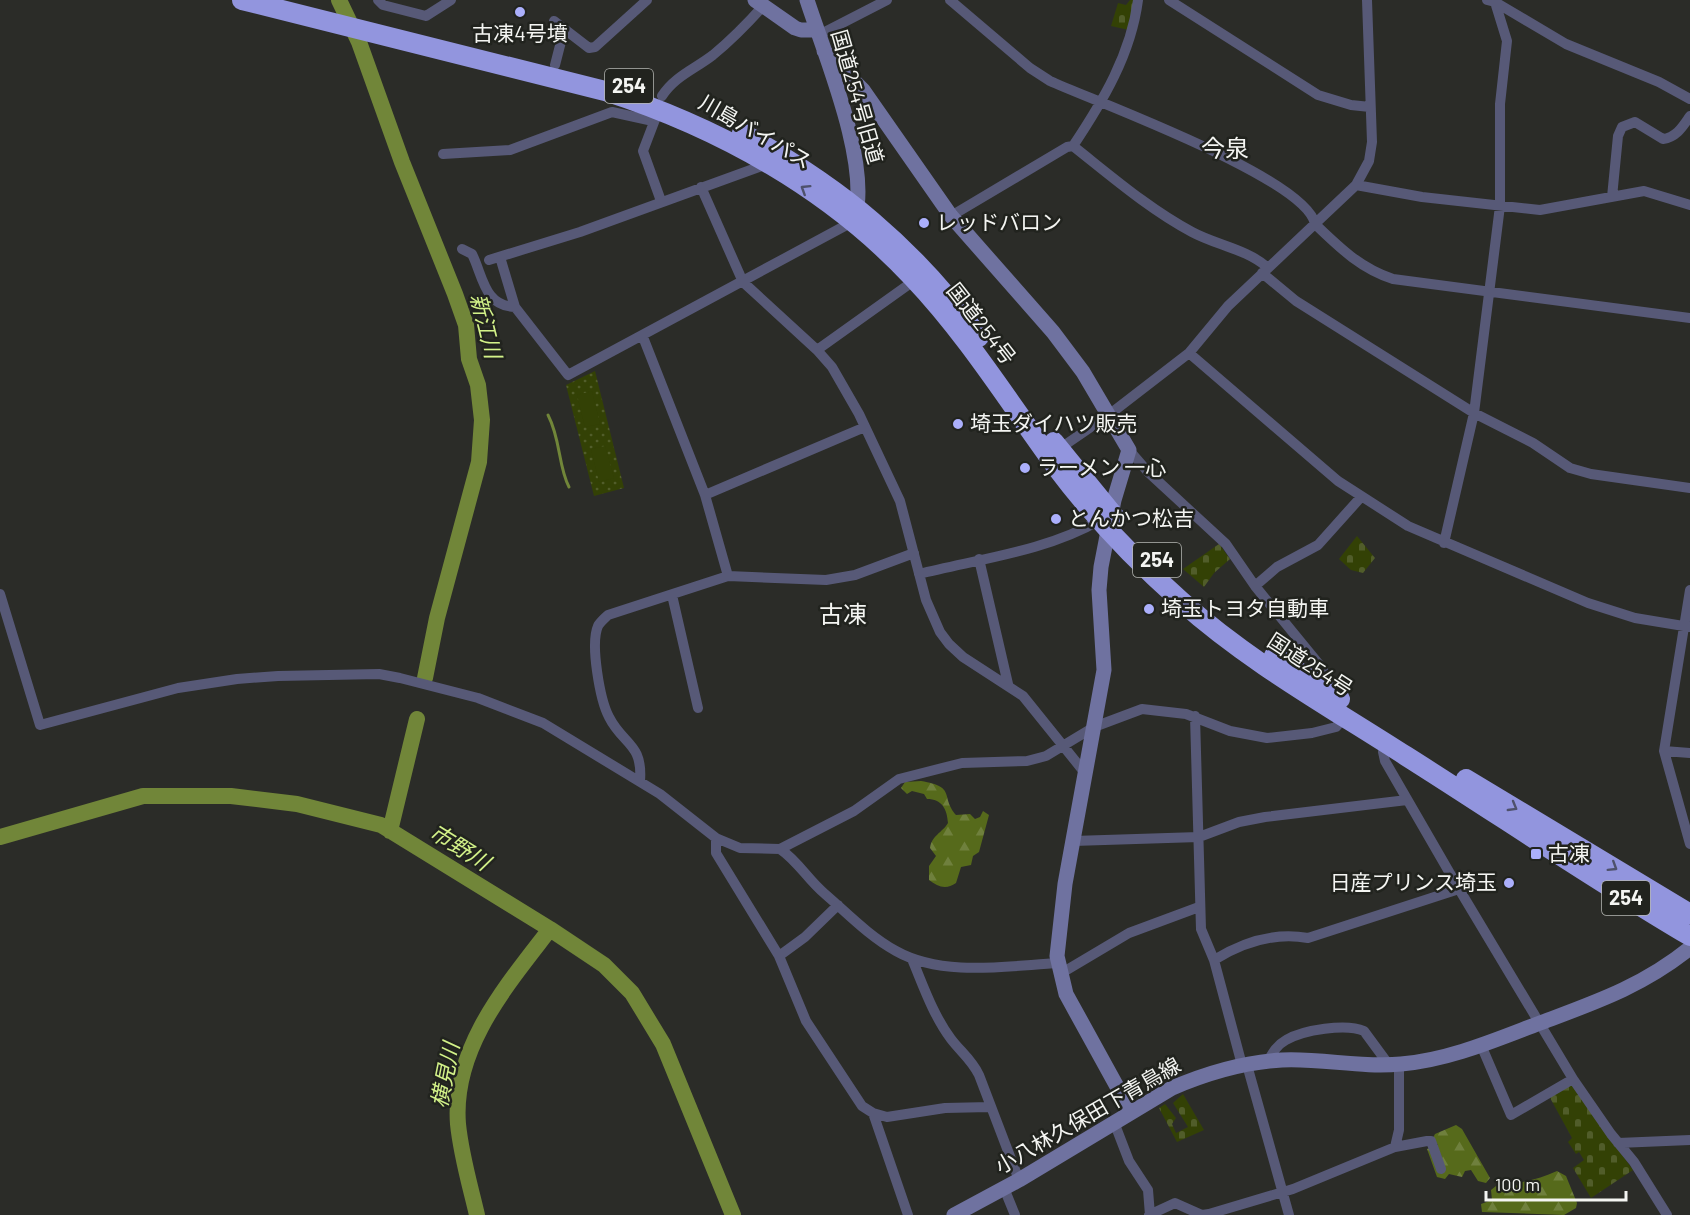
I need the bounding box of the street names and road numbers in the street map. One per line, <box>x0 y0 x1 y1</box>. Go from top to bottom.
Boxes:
street label: 国道254号旧道 <box>827 27 890 167</box>
road number: 254 <box>605 69 653 103</box>
street label: 川島バイパス <box>695 88 816 173</box>
street label: 国道254号 <box>943 277 1022 369</box>
road number: 254 <box>1133 543 1181 577</box>
street label: 国道254号 <box>1263 627 1358 701</box>
road number: 254 <box>1602 881 1650 915</box>
street label: 小八林久保田下青鳥線 <box>990 1051 1184 1178</box>

